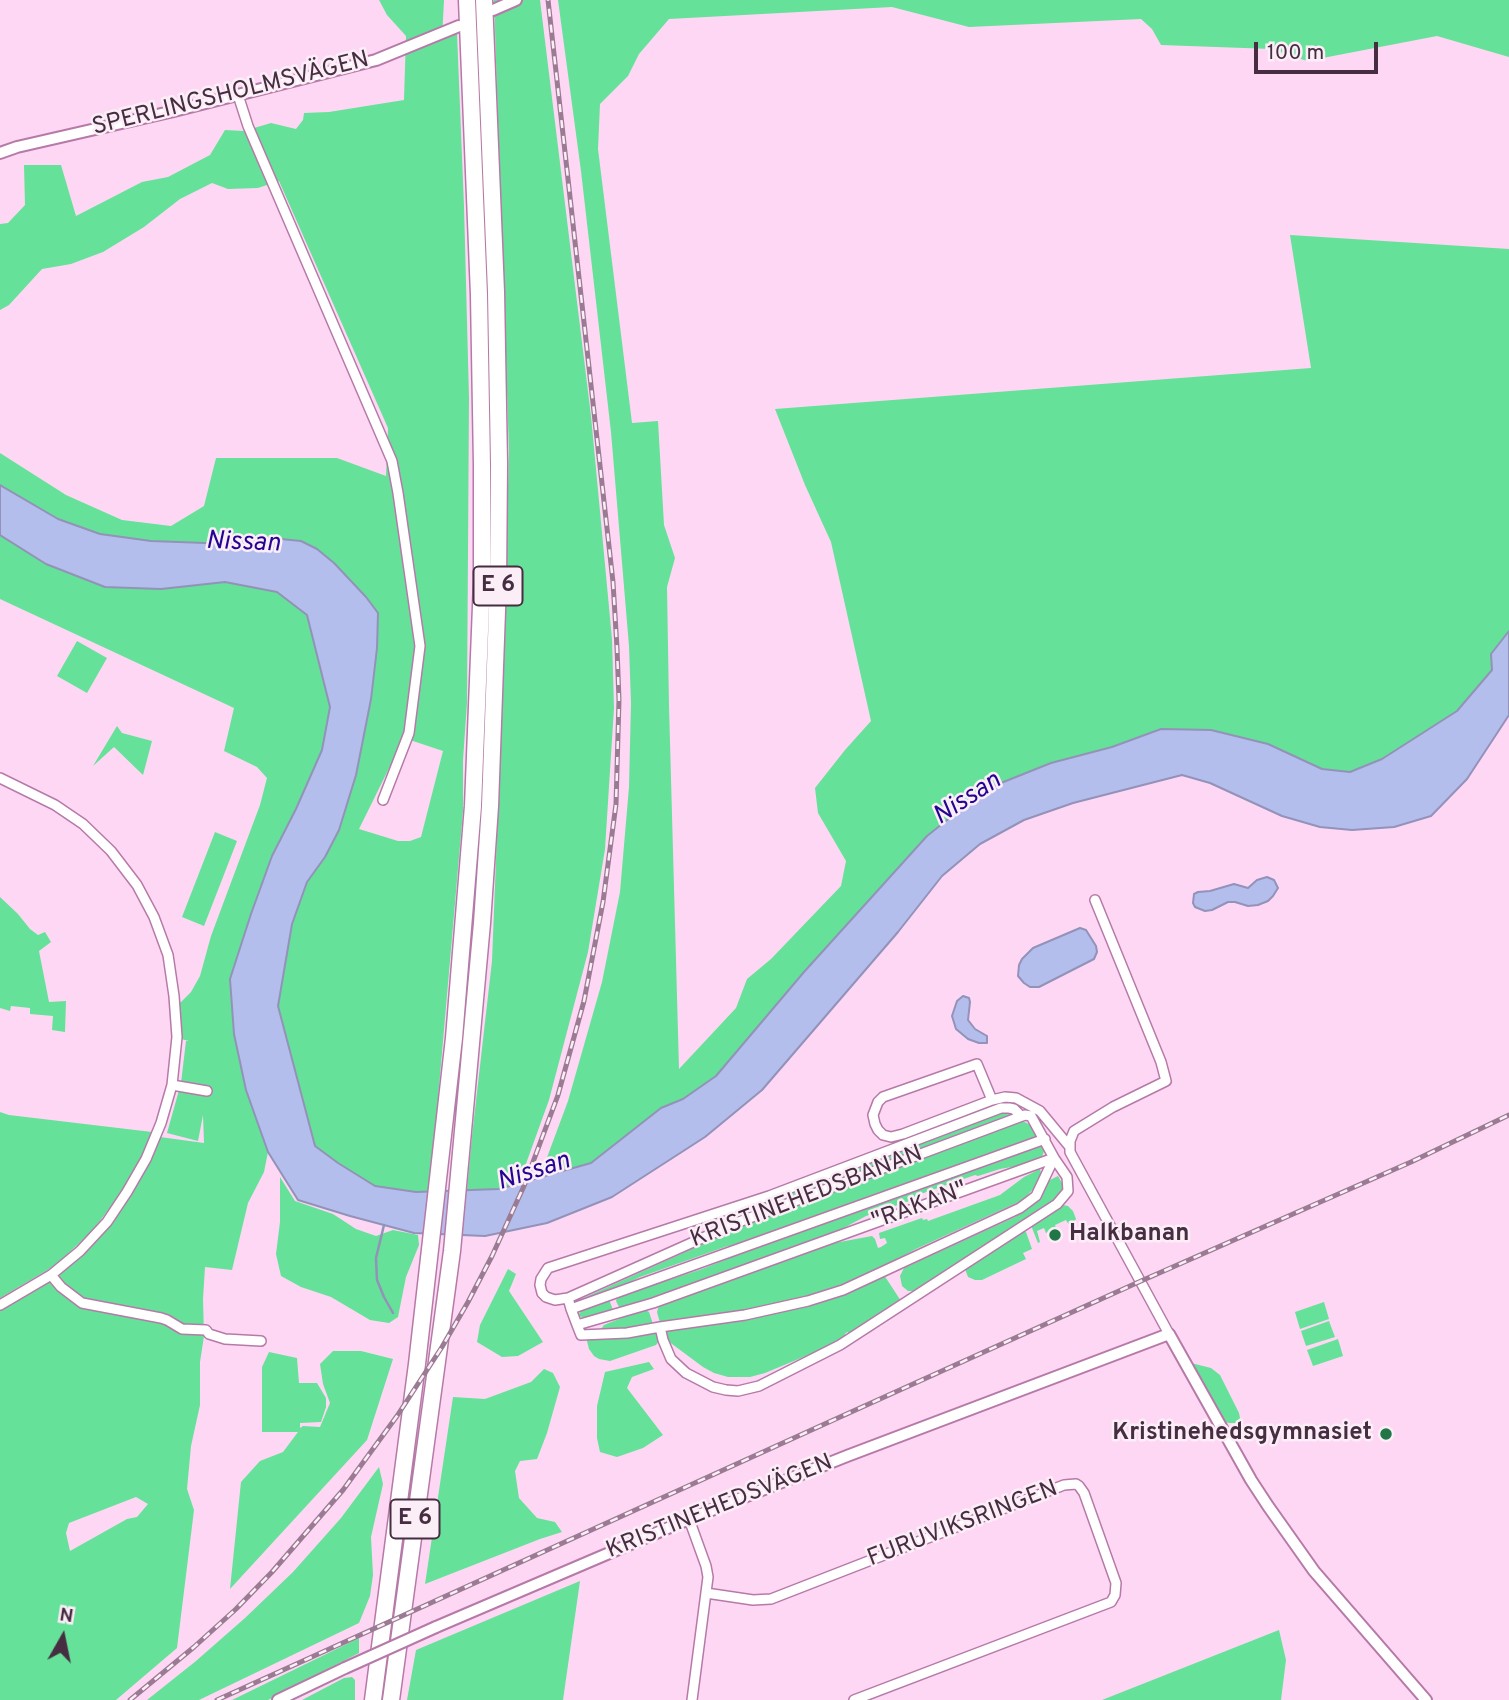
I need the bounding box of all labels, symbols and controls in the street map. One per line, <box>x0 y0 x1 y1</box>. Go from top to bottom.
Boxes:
scale bar <box>1257 28 1381 72</box>
text: 100 m <box>1267 40 1324 67</box>
street label: SPERLINGSHOLMSVÄGEN <box>90 47 372 143</box>
water label: Nissan <box>205 527 281 561</box>
road number: E 6 <box>474 566 522 606</box>
water label: Nissan <box>928 767 1008 833</box>
street label: KRISTINEHEDSBANAN <box>687 1140 927 1256</box>
water label: Nissan <box>494 1147 574 1199</box>
street label: "RAKAN" <box>869 1177 971 1237</box>
place label: Halkbanan <box>1069 1221 1190 1249</box>
marker: Halkbanan <box>1047 1227 1063 1243</box>
place label: Kristinehedsgymnasiet <box>1112 1420 1372 1448</box>
marker: Kristinehedsgymnasiet <box>1378 1426 1394 1442</box>
street label: KRISTINEHEDSVÄGEN <box>603 1449 837 1567</box>
street label: FURUVIKSRINGEN <box>864 1475 1062 1575</box>
road number: E 6 <box>390 1500 440 1538</box>
north arrow <box>28 1602 98 1672</box>
text: N <box>58 1603 75 1629</box>

